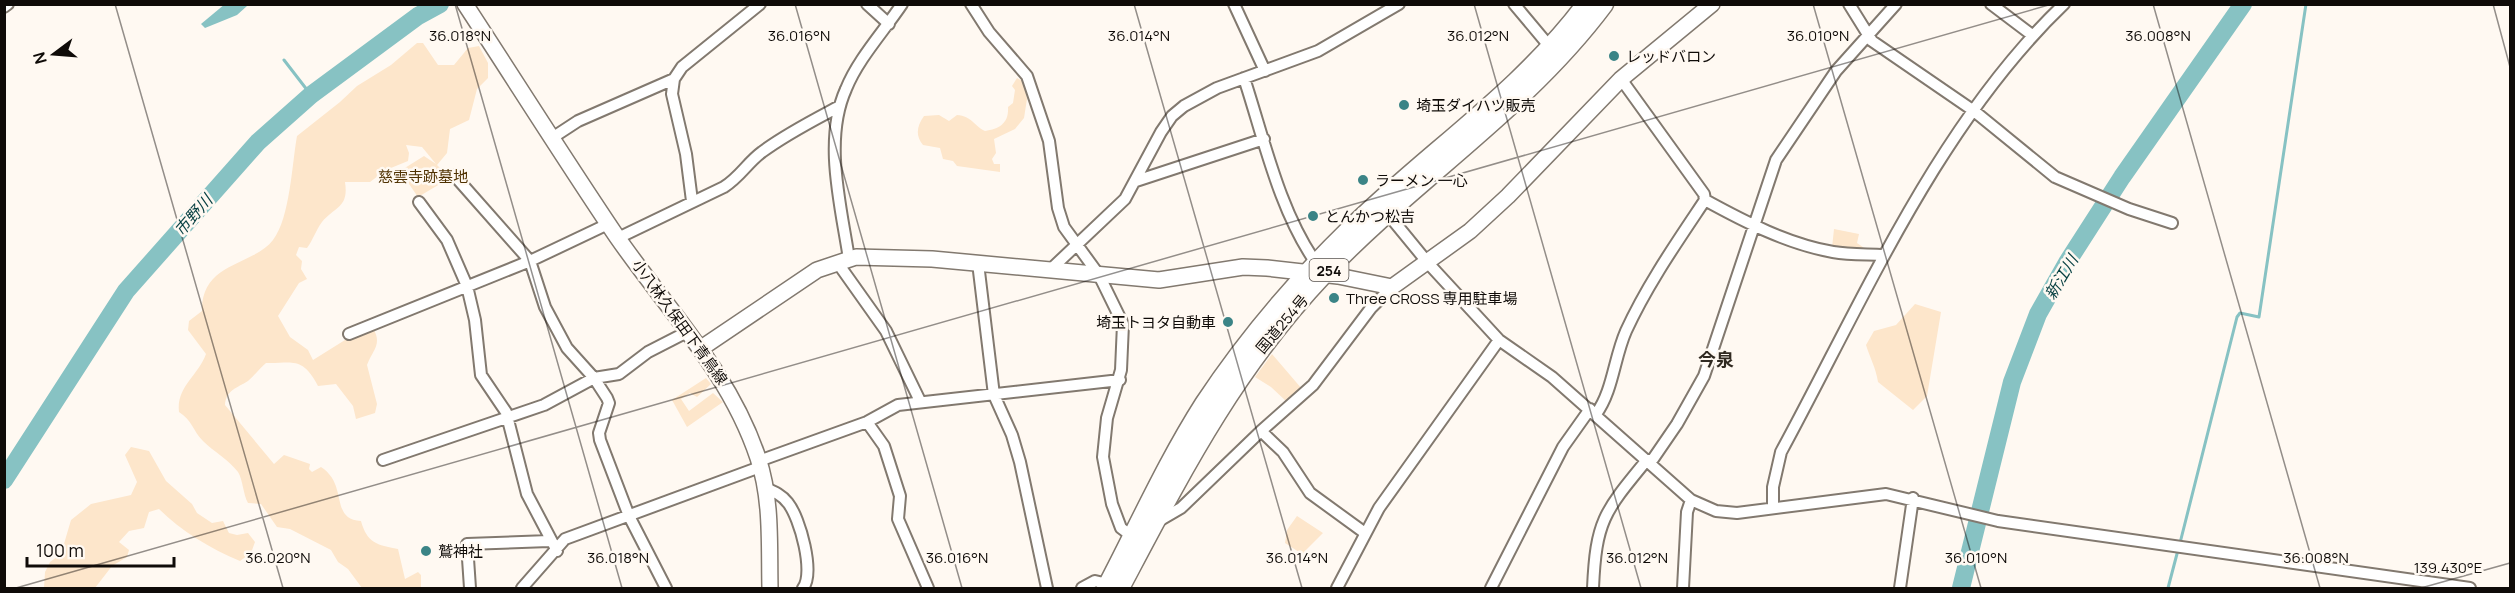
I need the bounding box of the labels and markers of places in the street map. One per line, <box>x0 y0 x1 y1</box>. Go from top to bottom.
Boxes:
place label: レッドバロン <box>1626 46 1716 67</box>
marker: レッドバロン <box>1607 49 1621 63</box>
place label: 埼玉ダイハツ販売 <box>1416 95 1536 116</box>
marker: 埼玉ダイハツ販売 <box>1397 98 1411 112</box>
place label: ラーメン 一心 <box>1375 170 1467 191</box>
marker: ラーメン 一心 <box>1356 173 1370 187</box>
place label: とんかつ松吉 <box>1325 206 1415 227</box>
marker: とんかつ松吉 <box>1306 209 1320 223</box>
place label: Three CROSS 専用駐車場 <box>1346 288 1517 309</box>
marker: Three CROSS 専用駐車場 <box>1327 291 1341 305</box>
place label: 埼玉トヨタ自動車 <box>1096 312 1216 333</box>
marker: 埼玉トヨタ自動車 <box>1221 315 1235 329</box>
place label: 鷲神社 <box>438 541 483 562</box>
marker: 鷲神社 <box>419 544 433 558</box>

